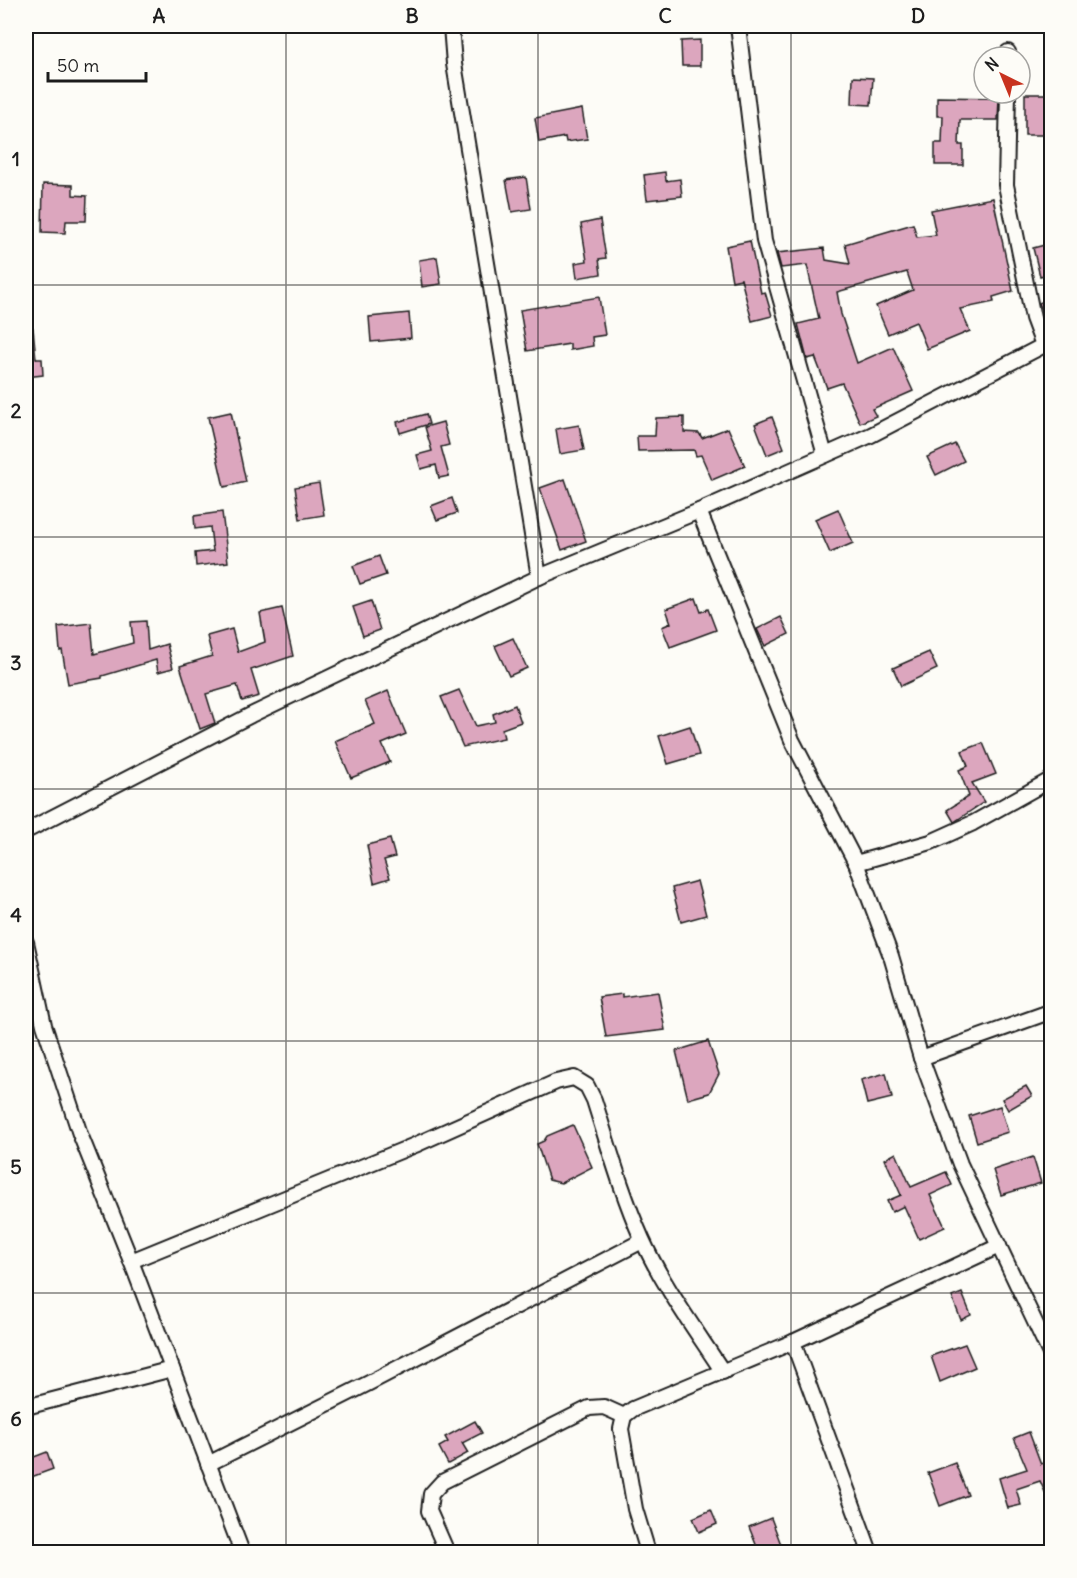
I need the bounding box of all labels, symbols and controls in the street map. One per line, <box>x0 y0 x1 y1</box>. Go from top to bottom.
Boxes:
text: A <box>153 3 166 28</box>
text: B <box>405 3 419 28</box>
text: C <box>658 3 672 28</box>
text: D <box>911 3 925 28</box>
scale bar <box>48 45 146 83</box>
north arrow <box>972 45 1032 105</box>
text: N <box>981 53 1003 75</box>
text: 50 m <box>57 54 99 77</box>
text: 1 <box>12 146 20 171</box>
text: 2 <box>11 398 22 423</box>
text: 3 <box>10 650 22 675</box>
text: 4 <box>10 902 22 927</box>
text: 5 <box>10 1154 22 1179</box>
text: 6 <box>10 1406 22 1431</box>

